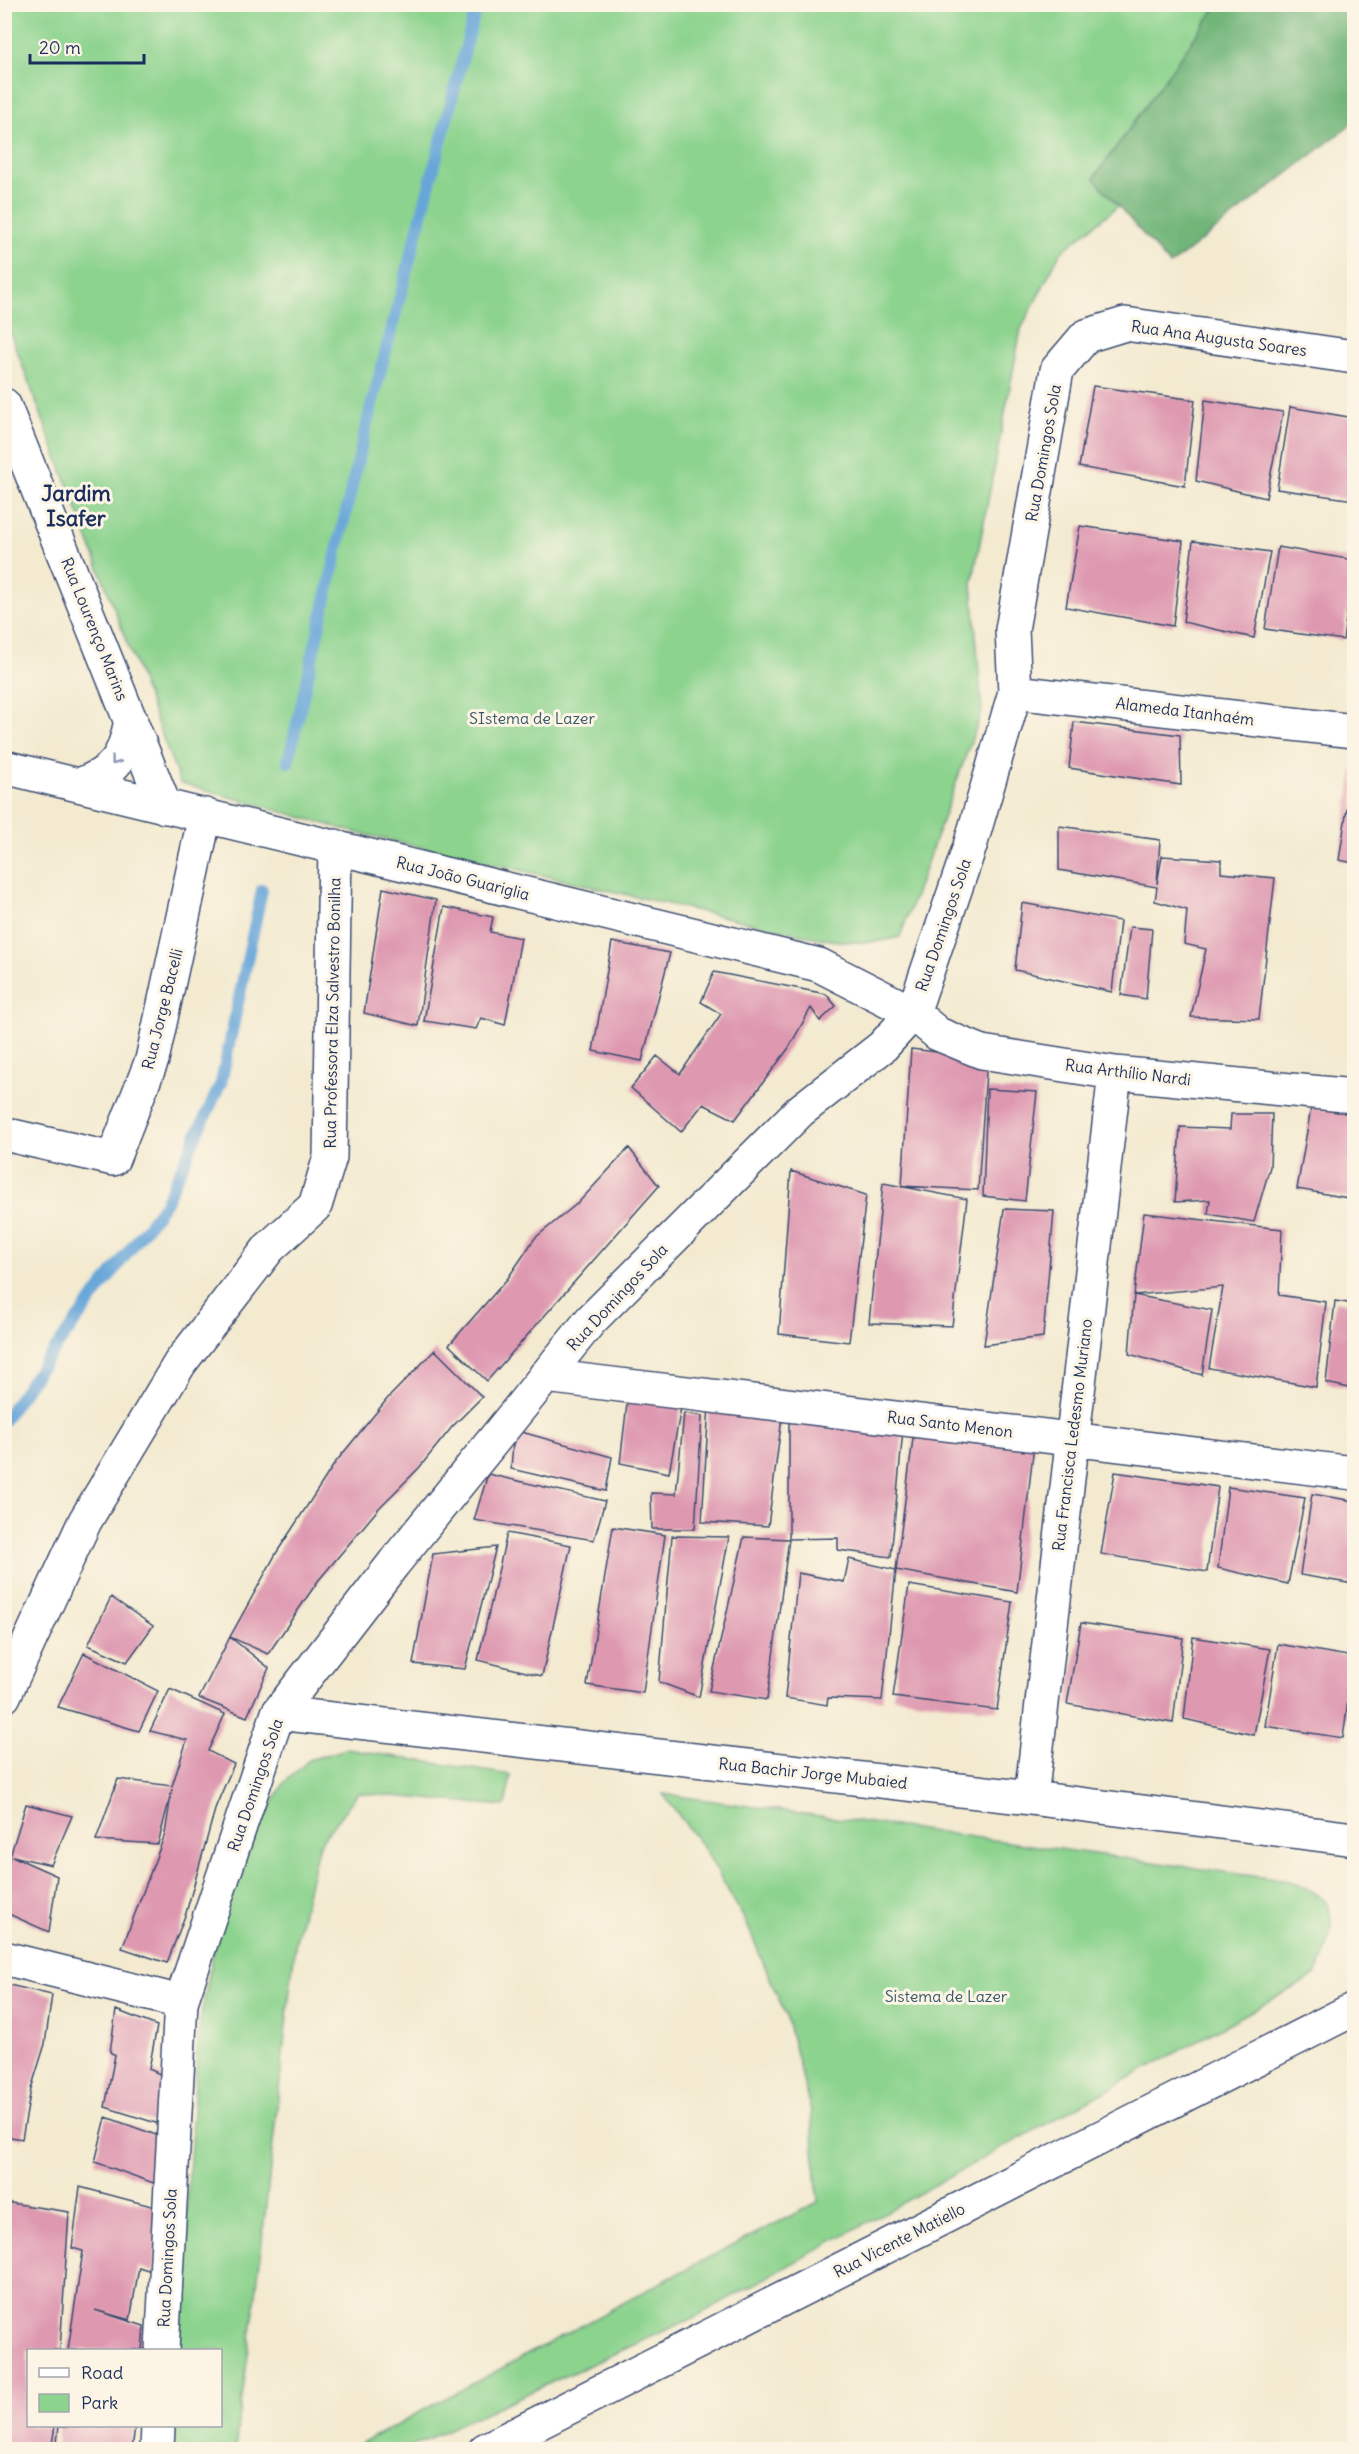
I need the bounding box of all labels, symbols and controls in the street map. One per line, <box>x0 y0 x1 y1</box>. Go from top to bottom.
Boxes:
scale bar <box>30 27 144 65</box>
text: 20 m <box>39 36 81 59</box>
street label: Rua Ana Augusta Soares <box>1130 316 1308 360</box>
street label: Rua Domingos Sola <box>1021 383 1065 523</box>
district label: Jardim Isafer <box>41 479 111 532</box>
street label: Rua Lourenço Marins <box>57 555 133 703</box>
street label: Alameda Itanhaém <box>1115 693 1255 729</box>
park label: SIstema de Lazer <box>469 708 595 728</box>
one-way arrow <box>111 755 122 766</box>
street label: Rua João Guariglia <box>394 852 532 904</box>
street label: Rua Domingos Sola <box>911 856 975 994</box>
street label: Rua Professora Elza Salvestro Bonilha <box>320 877 344 1149</box>
street label: Rua Jorge Bacelli <box>137 946 187 1072</box>
street label: Rua Arthílio Nardi <box>1064 1054 1192 1090</box>
street label: Rua Domingos Sola <box>562 1239 672 1355</box>
street label: Rua Francisca Ledesmo Muriano <box>1048 1318 1096 1552</box>
street label: Rua Santo Menon <box>886 1406 1014 1442</box>
street label: Rua Domingos Sola <box>223 1716 287 1854</box>
street label: Rua Bachir Jorge Mubaied <box>718 1753 908 1793</box>
park label: Sistema de Lazer <box>885 1986 1008 2006</box>
street label: Rua Domingos Sola <box>153 2188 181 2328</box>
street label: Rua Vicente Matiello <box>830 2198 968 2282</box>
legend <box>27 2349 222 2427</box>
text: Road <box>81 2361 124 2384</box>
text: Park <box>81 2391 118 2414</box>

